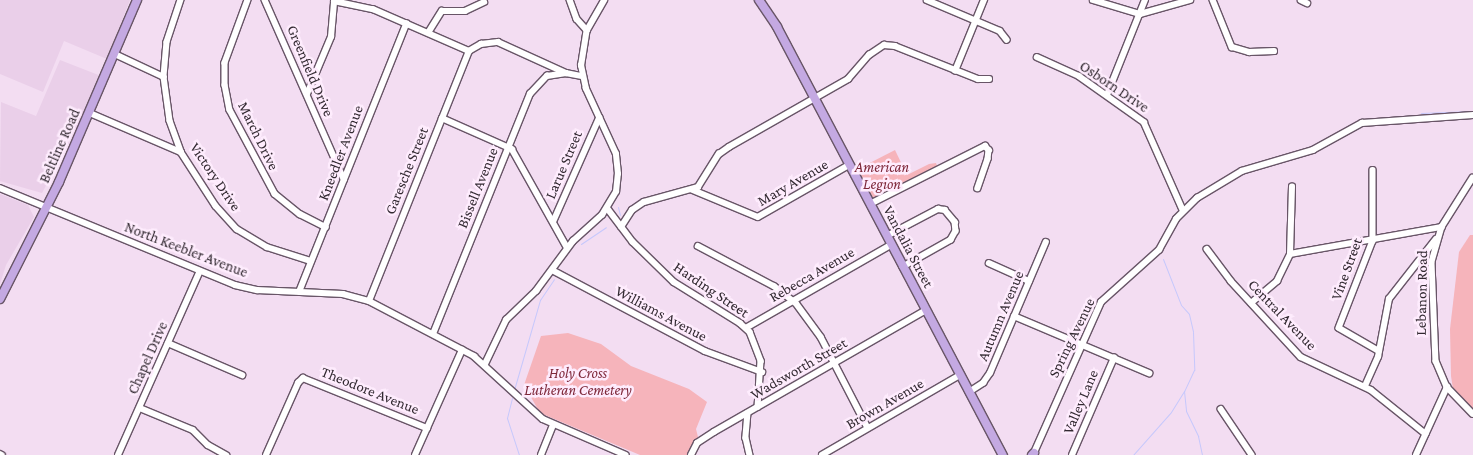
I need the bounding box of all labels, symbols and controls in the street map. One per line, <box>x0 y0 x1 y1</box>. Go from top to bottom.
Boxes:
street label: Greenfield Drive <box>283 23 337 119</box>
street label: Osborn Drive <box>1076 57 1152 117</box>
street label: March Drive <box>234 99 282 173</box>
street label: Kneedler Avenue <box>315 103 367 203</box>
street label: Beltline Road <box>36 106 84 186</box>
street label: Garesche Street <box>381 125 433 217</box>
street label: Larue Street <box>542 128 586 202</box>
street label: Victory Drive <box>186 139 244 215</box>
street label: Bissell Avenue <box>454 145 502 231</box>
street label: Mary Avenue <box>754 156 832 210</box>
park label: American Legion <box>855 158 909 193</box>
street label: Vandalia Street <box>879 203 937 291</box>
street label: North Keebler Avenue <box>122 218 250 282</box>
street label: Vine Street <box>1327 235 1367 303</box>
street label: Rebecca Avenue <box>766 243 858 307</box>
street label: Lebanon Road <box>1412 250 1432 336</box>
street label: Harding Street <box>670 258 752 322</box>
street label: Autumn Avenue <box>974 268 1028 364</box>
street label: Central Avenue <box>1244 276 1320 354</box>
street label: Williams Avenue <box>612 282 710 346</box>
street label: Spring Avenue <box>1045 295 1099 381</box>
street label: Chapel Drive <box>124 319 172 397</box>
street label: Wadsworth Street <box>748 334 850 404</box>
street label: Theodore Avenue <box>318 363 422 419</box>
park label: Holy Cross Lutheran Cemetery <box>524 364 632 399</box>
street label: Valley Lane <box>1059 367 1103 437</box>
street label: Brown Avenue <box>843 375 927 433</box>

